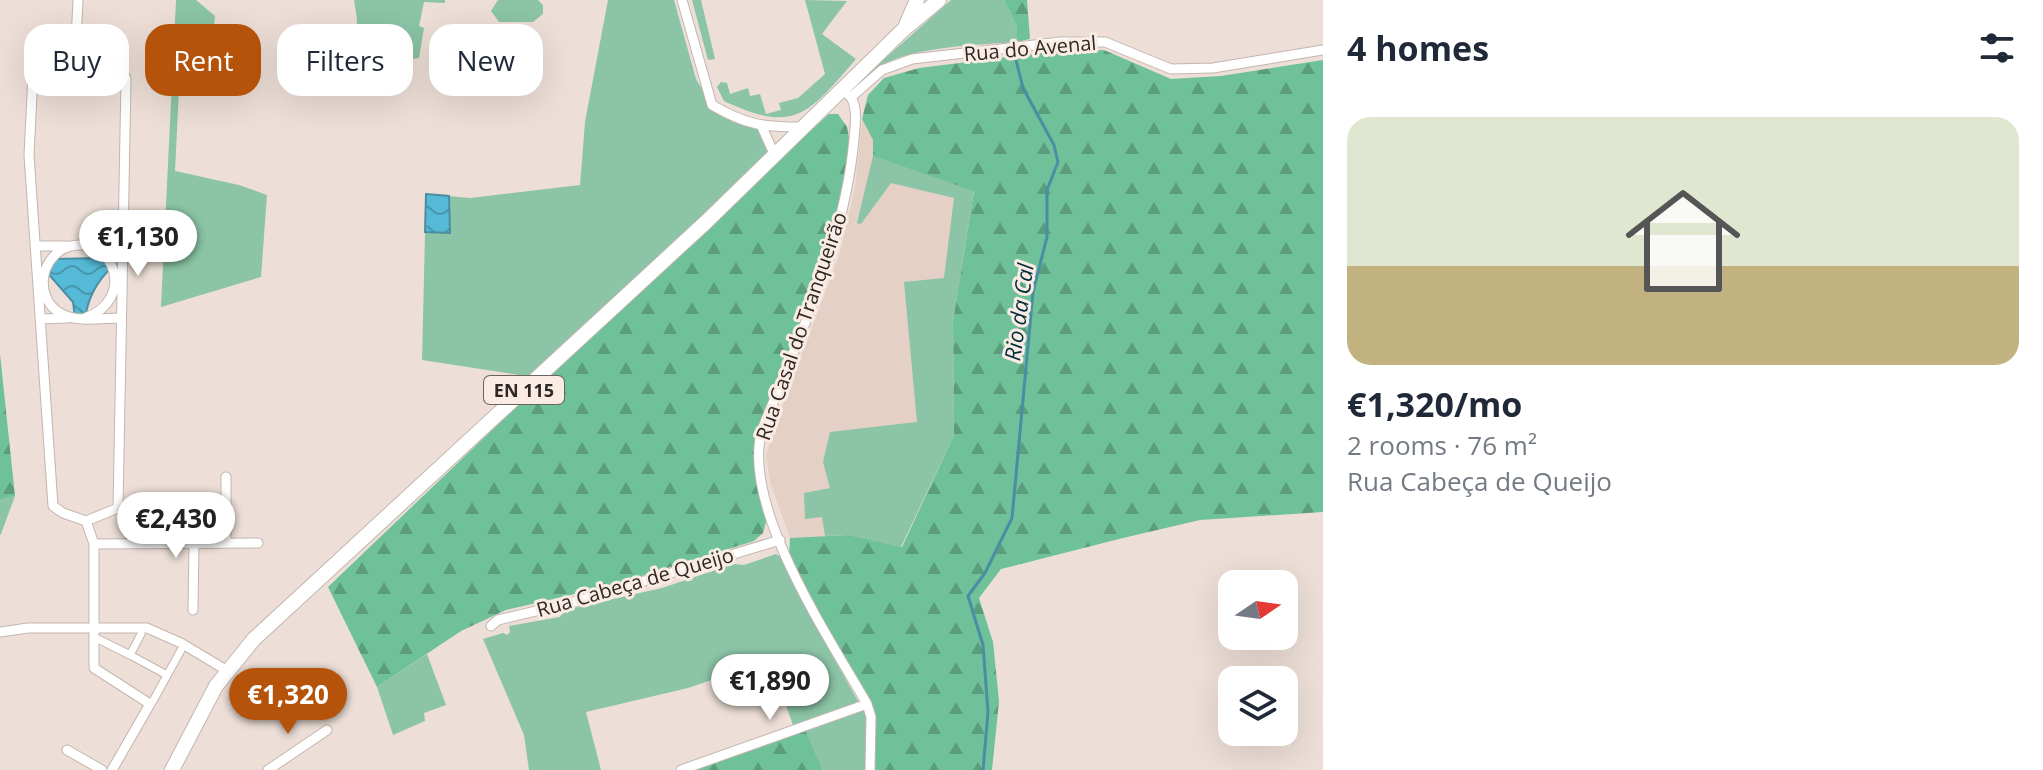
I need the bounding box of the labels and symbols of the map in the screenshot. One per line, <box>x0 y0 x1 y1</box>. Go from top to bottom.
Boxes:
street label: Rua do Avenal <box>963 29 1097 67</box>
street label: Rua Casal do Tranqueirão <box>749 208 853 444</box>
pin: €1,130 <box>73 210 203 278</box>
water label: Rio da Cal <box>996 261 1040 363</box>
road number: EN 115 <box>484 376 564 404</box>
pin: €2,430 <box>111 492 241 560</box>
street label: Rua Cabeça de Queijo <box>533 541 737 623</box>
north arrow <box>1218 570 1298 650</box>
pin: €1,890 <box>705 654 835 722</box>
pin: €1,320 <box>223 668 353 736</box>

